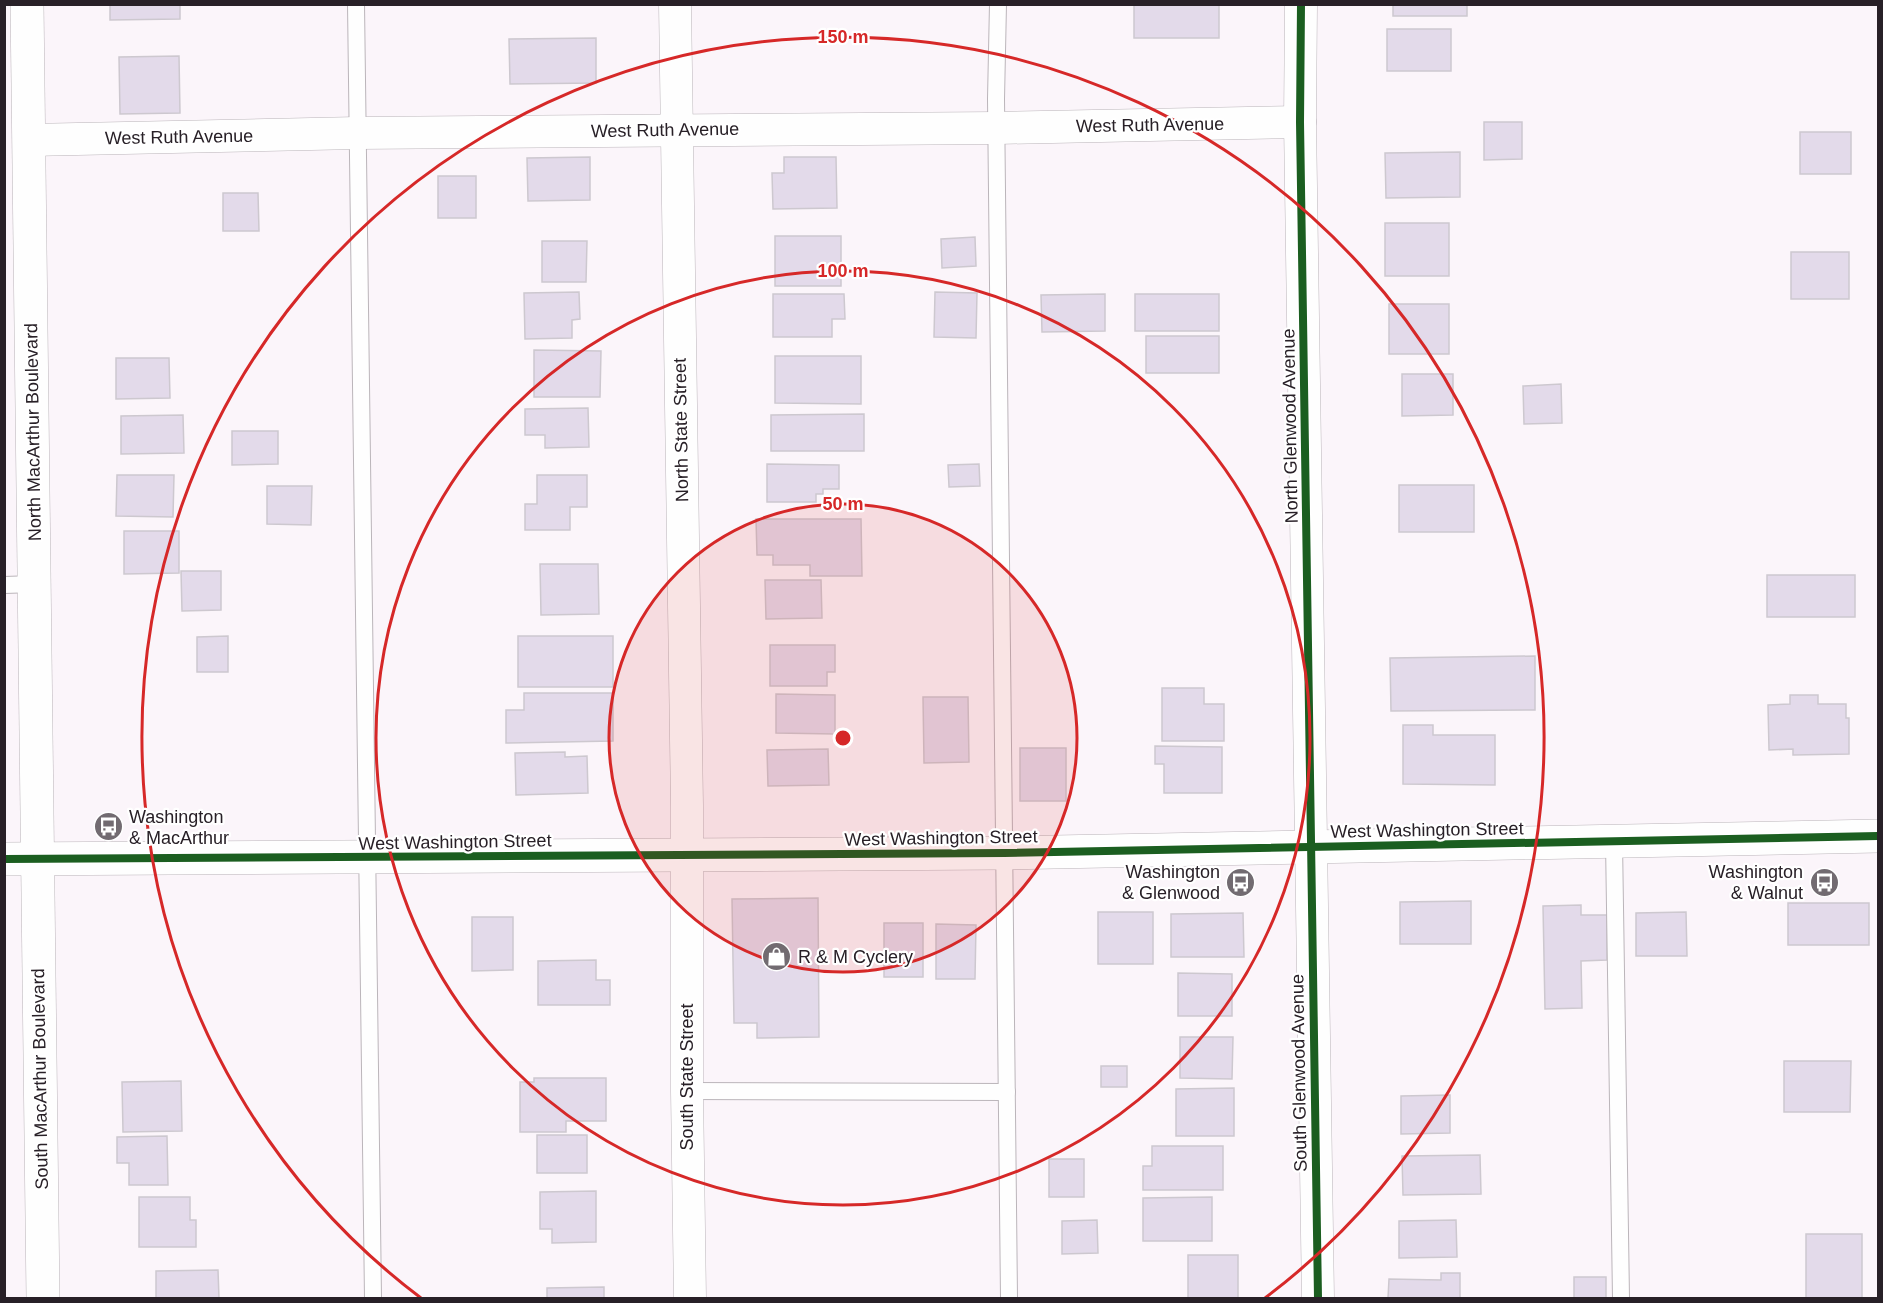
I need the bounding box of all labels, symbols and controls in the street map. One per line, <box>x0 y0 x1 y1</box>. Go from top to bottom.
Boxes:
text: 150 m <box>817 27 869 47</box>
street label: West Ruth Avenue <box>1076 114 1224 136</box>
street label: West Ruth Avenue <box>591 119 739 141</box>
street label: West Ruth Avenue <box>105 126 253 148</box>
text: 100 m <box>817 261 869 281</box>
street label: North MacArthur Boulevard <box>21 323 45 541</box>
street label: North Glenwood Avenue <box>1278 328 1302 524</box>
street label: North State Street <box>670 358 692 502</box>
text: 50 m <box>822 494 864 514</box>
centre of rings <box>833 728 853 748</box>
place label: Washington & MacArthur <box>129 807 229 848</box>
bus stop icon: Washington & MacArthur <box>92 811 124 843</box>
street label: West Washington Street <box>1330 818 1524 842</box>
street label: West Washington Street <box>844 826 1038 850</box>
street label: West Washington Street <box>358 830 552 854</box>
place label: Washington & Glenwood <box>1122 862 1220 903</box>
place label: Washington & Walnut <box>1709 862 1803 903</box>
bus stop icon: Washington & Glenwood <box>1225 866 1257 898</box>
bus stop icon: Washington & Walnut <box>1808 866 1840 898</box>
shop icon: R & M Cyclery <box>761 941 793 973</box>
place label: R & M Cyclery <box>798 947 913 967</box>
street label: South MacArthur Boulevard <box>28 968 52 1190</box>
street label: South Glenwood Avenue <box>1287 974 1311 1172</box>
street label: South State Street <box>677 1003 697 1151</box>

